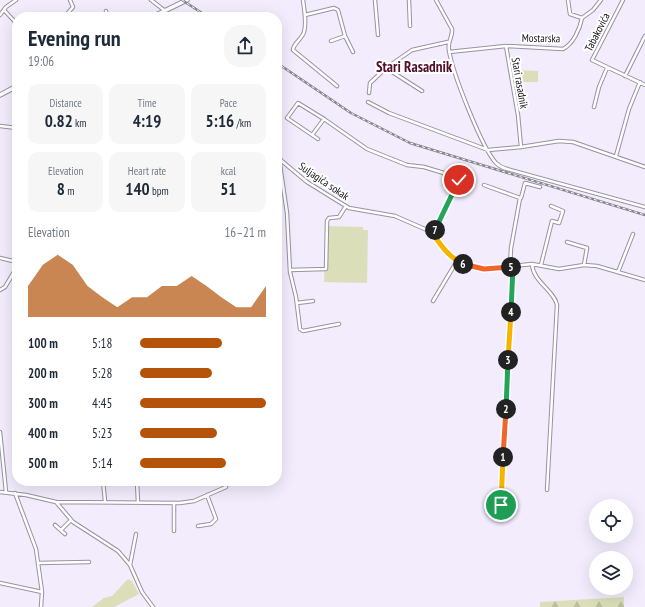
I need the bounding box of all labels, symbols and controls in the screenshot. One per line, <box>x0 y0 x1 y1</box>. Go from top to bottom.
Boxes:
street label: Tabakovića <box>581 10 613 54</box>
text: Evening run <box>28 24 121 52</box>
button: share <box>224 25 266 67</box>
street label: Mostarska <box>522 31 560 45</box>
text: 19:06 <box>28 53 54 70</box>
street label: Stari rasadnik <box>509 56 532 110</box>
district label: Stari Rasadnik <box>376 57 453 76</box>
text: Distance <box>49 96 82 110</box>
text: Time <box>137 96 157 110</box>
text: Pace <box>220 96 237 110</box>
text: 0.82 <box>45 110 73 132</box>
text: 4:19 <box>133 110 161 132</box>
text: 5:16 <box>205 110 234 132</box>
text: km <box>73 116 87 130</box>
text: /km <box>234 116 251 130</box>
street label: Suljagića sokak <box>296 159 353 203</box>
pin <box>442 163 476 197</box>
text: Elevation <box>48 164 83 178</box>
text: Heart rate <box>128 164 166 178</box>
text: kcal <box>221 164 236 178</box>
icon: check <box>448 169 470 191</box>
text: 8 <box>57 178 65 200</box>
text: 140 <box>125 178 150 200</box>
text: 51 <box>220 178 236 200</box>
text: m <box>65 184 74 198</box>
text: bpm <box>150 184 169 198</box>
pin: 7 <box>425 220 445 240</box>
text: 7 <box>432 223 438 237</box>
text: Elevation <box>28 224 70 241</box>
text: 16–21 m <box>224 224 266 241</box>
pin: 6 <box>453 254 473 274</box>
text: 6 <box>460 257 466 271</box>
pin: 5 <box>501 257 521 277</box>
text: 5 <box>508 260 514 274</box>
pin: 4 <box>501 302 521 322</box>
text: 4 <box>508 305 514 319</box>
text: 100 m <box>28 335 58 352</box>
text: 5:18 <box>92 335 112 352</box>
pin: 3 <box>498 350 518 370</box>
text: 3 <box>505 353 511 367</box>
text: 200 m <box>28 365 58 382</box>
text: 5:28 <box>92 365 112 382</box>
text: 300 m <box>28 395 58 412</box>
text: 4:45 <box>92 395 112 412</box>
pin: 2 <box>496 399 516 419</box>
text: 2 <box>503 402 509 416</box>
text: 400 m <box>28 425 58 442</box>
text: 5:23 <box>92 425 112 442</box>
pin: 1 <box>493 447 513 467</box>
text: 1 <box>500 450 506 464</box>
text: 500 m <box>28 455 58 472</box>
text: 5:14 <box>92 455 112 472</box>
pin <box>484 488 518 522</box>
icon: arrive <box>490 494 512 516</box>
map controls <box>589 499 633 595</box>
button: locate <box>589 499 633 543</box>
button: layers <box>589 551 633 595</box>

